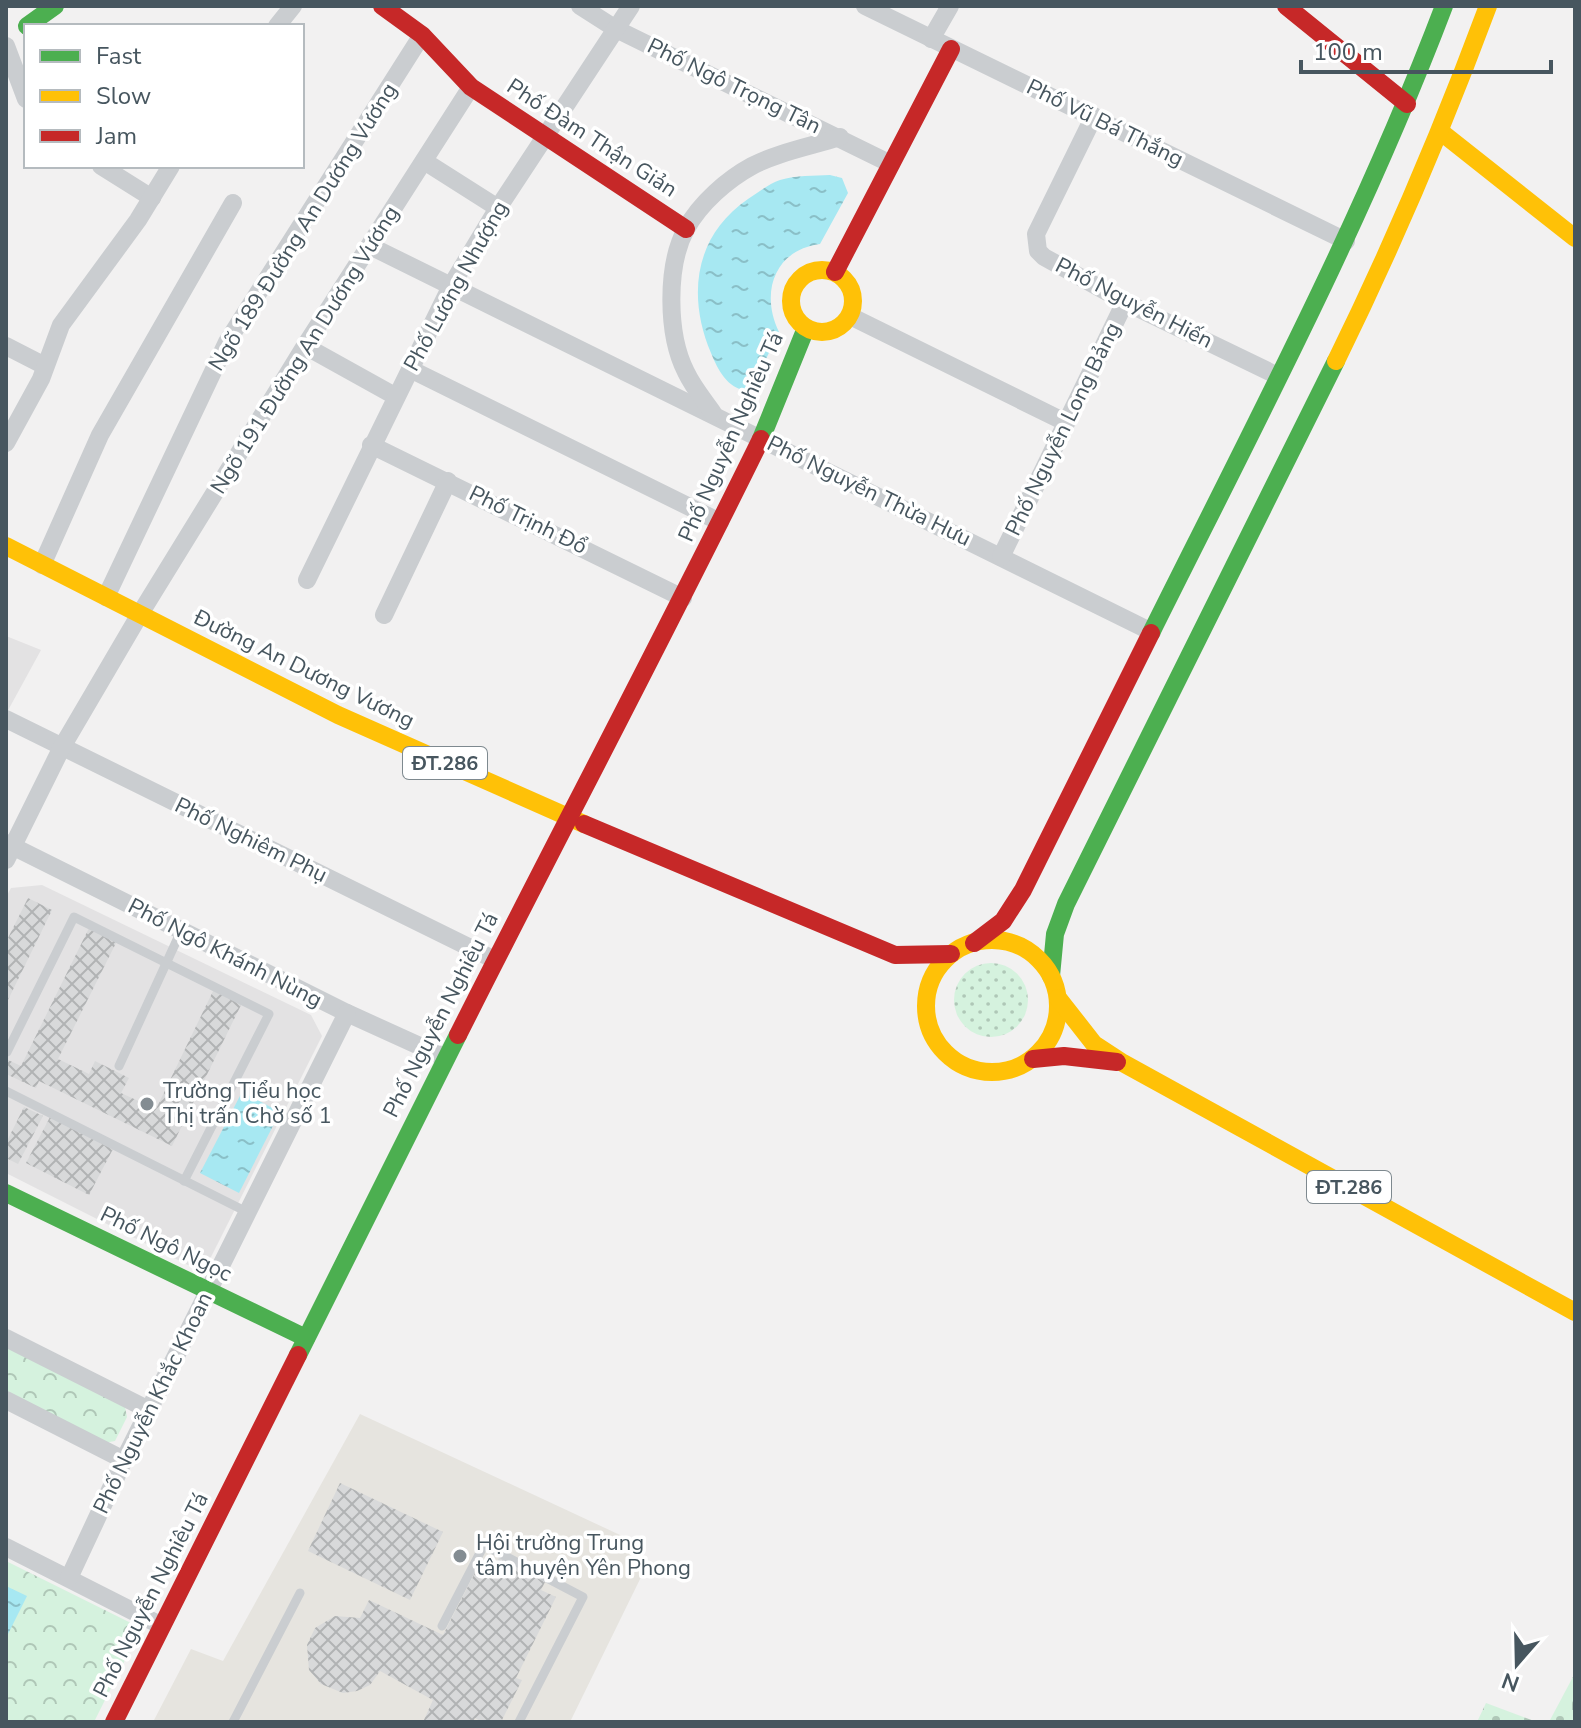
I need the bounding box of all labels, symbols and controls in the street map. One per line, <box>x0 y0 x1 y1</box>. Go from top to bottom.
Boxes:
legend <box>24 24 304 168</box>
scale bar <box>1301 24 1551 74</box>
street label: Phố Ngô Trọng Tân <box>642 31 826 141</box>
text: 100 m <box>1313 36 1383 68</box>
text: Fast <box>96 40 142 72</box>
street label: Phố Đàm Thận Giản <box>501 72 683 204</box>
street label: Phố Vũ Bá Thắng <box>1021 72 1189 174</box>
street label: Ngõ 189 Đường An Dương Vương <box>202 77 404 377</box>
text: Slow <box>96 80 151 112</box>
text: Jam <box>95 120 137 152</box>
street label: Phố Lương Nhượng <box>397 195 515 377</box>
street label: Ngõ 191 Đường An Dương Vương <box>204 200 406 500</box>
street label: Phố Nguyễn Hiến <box>1050 250 1218 356</box>
street label: Phố Nguyễn Long Bảng <box>998 317 1128 541</box>
street label: Phố Nguyễn Nghiêu Tá <box>671 327 791 547</box>
street label: Phố Nguyễn Thừa Hưu <box>762 428 976 554</box>
street label: Phố Trịnh Đổ <box>464 478 592 562</box>
street label: Đường An Dương Vương <box>188 602 419 736</box>
road number: ĐT.286 <box>403 747 487 779</box>
street label: Phố Nghiêm Phụ <box>170 790 332 890</box>
street label: Phố Ngô Khánh Nùng <box>123 891 327 1015</box>
street label: Phố Nguyễn Nghiêu Tá <box>376 907 506 1123</box>
place label: Trường Tiểu học Thị trấn Chờ số 1 <box>163 1076 332 1131</box>
marker: Trường Tiểu học Thị trấn Chờ số 1 <box>138 1095 156 1113</box>
road number: ĐT.286 <box>1307 1171 1391 1203</box>
street label: Phố Ngô Ngọc <box>95 1199 237 1289</box>
street label: Phố Nguyễn Khắc Khoan <box>86 1287 220 1519</box>
street label: Phố Nguyễn Nghiêu Tá <box>86 1487 216 1703</box>
place label: Hội trường Trung tâm huyện Yên Phong <box>476 1528 691 1583</box>
marker: Hội trường Trung tâm huyện Yên Phong <box>451 1547 469 1565</box>
north arrow <box>1477 1624 1557 1704</box>
text: N <box>1498 1665 1523 1699</box>

